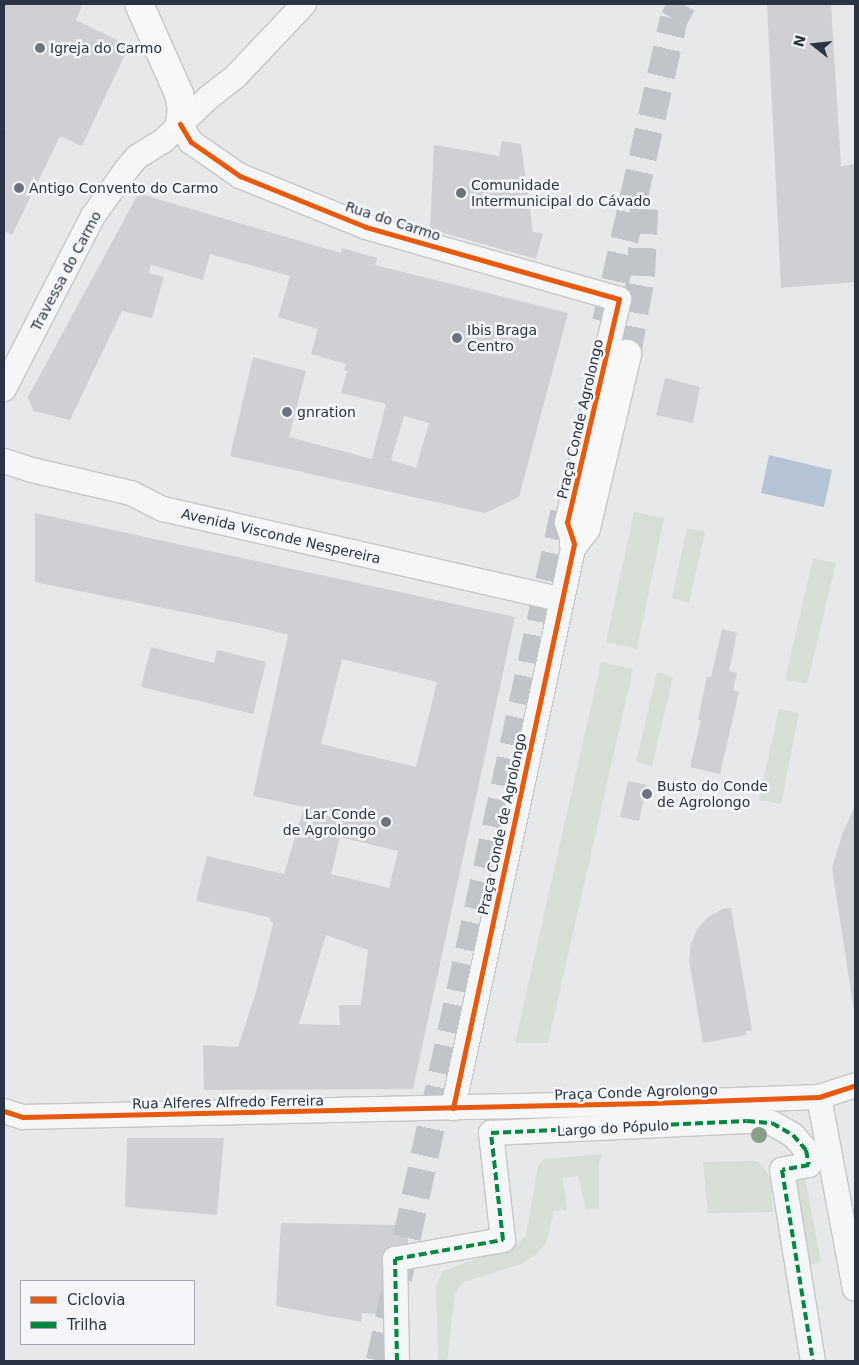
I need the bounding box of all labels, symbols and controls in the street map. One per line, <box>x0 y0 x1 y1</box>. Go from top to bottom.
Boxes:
north arrow <box>789 20 839 70</box>
text: N <box>790 33 809 49</box>
place label: Igreja do Carmo <box>50 40 162 56</box>
marker: Igreja do Carmo <box>34 42 46 54</box>
place label: Comunidade Intermunicipal do Cávado <box>471 177 651 210</box>
place label: Antigo Convento do Carmo <box>29 180 218 196</box>
marker: Antigo Convento do Carmo <box>13 182 25 194</box>
marker: Comunidade Intermunicipal do Cávado <box>455 187 467 199</box>
street label: Rua do Carmo <box>343 198 443 244</box>
street label: Travessa do Carmo <box>27 208 105 334</box>
place label: Ibis Braga Centro <box>467 322 537 354</box>
marker: Ibis Braga Centro <box>451 332 463 344</box>
street label: Praça Conde Agrolongo <box>553 337 607 501</box>
place label: gnration <box>297 404 356 420</box>
marker: gnration <box>281 406 293 418</box>
street label: Avenida Visconde Nespereira <box>180 505 382 567</box>
street label: Praça Conde de Agrolongo <box>474 731 530 917</box>
place label: Busto do Conde de Agrolongo <box>657 778 768 810</box>
marker: Busto do Conde de Agrolongo <box>641 788 653 800</box>
place label: Lar Conde de Agrolongo <box>283 806 376 839</box>
marker: Lar Conde de Agrolongo <box>380 816 392 828</box>
street label: Praça Conde Agrolongo <box>554 1081 718 1103</box>
street label: Rua Alferes Alfredo Ferreira <box>132 1092 324 1112</box>
street label: Largo do Pópulo <box>556 1117 670 1139</box>
legend <box>20 1280 195 1345</box>
text: Ciclovia <box>67 1291 125 1309</box>
text: Trilha <box>67 1316 107 1334</box>

